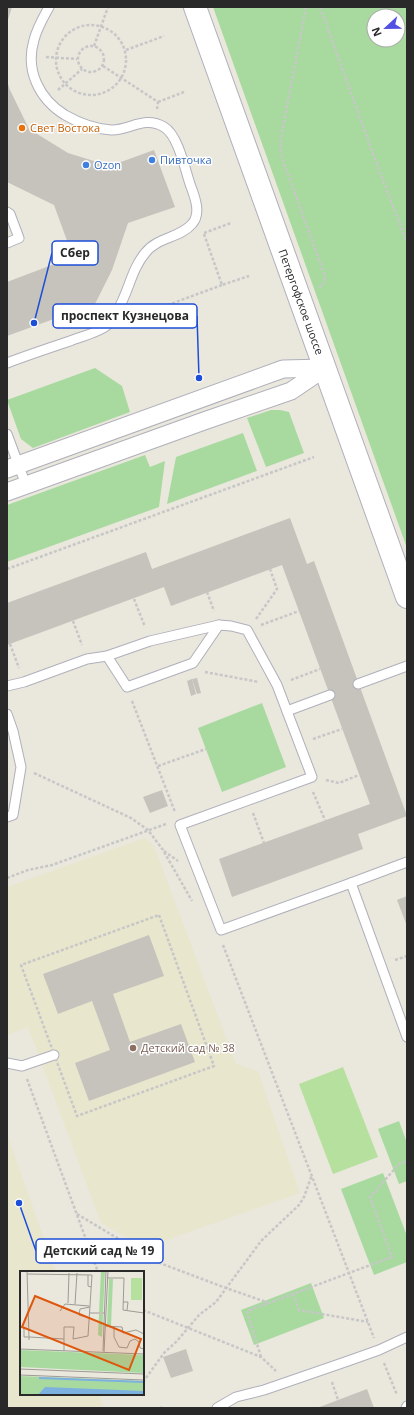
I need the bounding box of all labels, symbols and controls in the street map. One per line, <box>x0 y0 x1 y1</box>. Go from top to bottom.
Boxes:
north arrow <box>366 8 406 48</box>
text: N <box>368 25 385 39</box>
place label: Свет Востока <box>30 120 100 135</box>
marker: Свет Востока <box>17 123 27 133</box>
place label: Пивточка <box>160 152 212 167</box>
marker: Пивточка <box>147 155 157 165</box>
place label: Ozon <box>94 157 121 172</box>
marker: Ozon <box>81 160 91 170</box>
callout: Сбер <box>52 241 98 265</box>
text: Сбер <box>60 244 90 261</box>
street label: Петергофское шоссе <box>275 247 328 357</box>
callout: проспект Кузнецова <box>53 304 197 328</box>
text: проспект Кузнецова <box>61 307 189 324</box>
place label: Детский сад № 38 <box>141 1040 235 1055</box>
marker: Детский сад № 38 <box>128 1043 138 1053</box>
callout: Детский сад № 19 <box>36 1239 163 1263</box>
text: Детский сад № 19 <box>44 1242 154 1259</box>
inset map <box>20 1271 144 1395</box>

